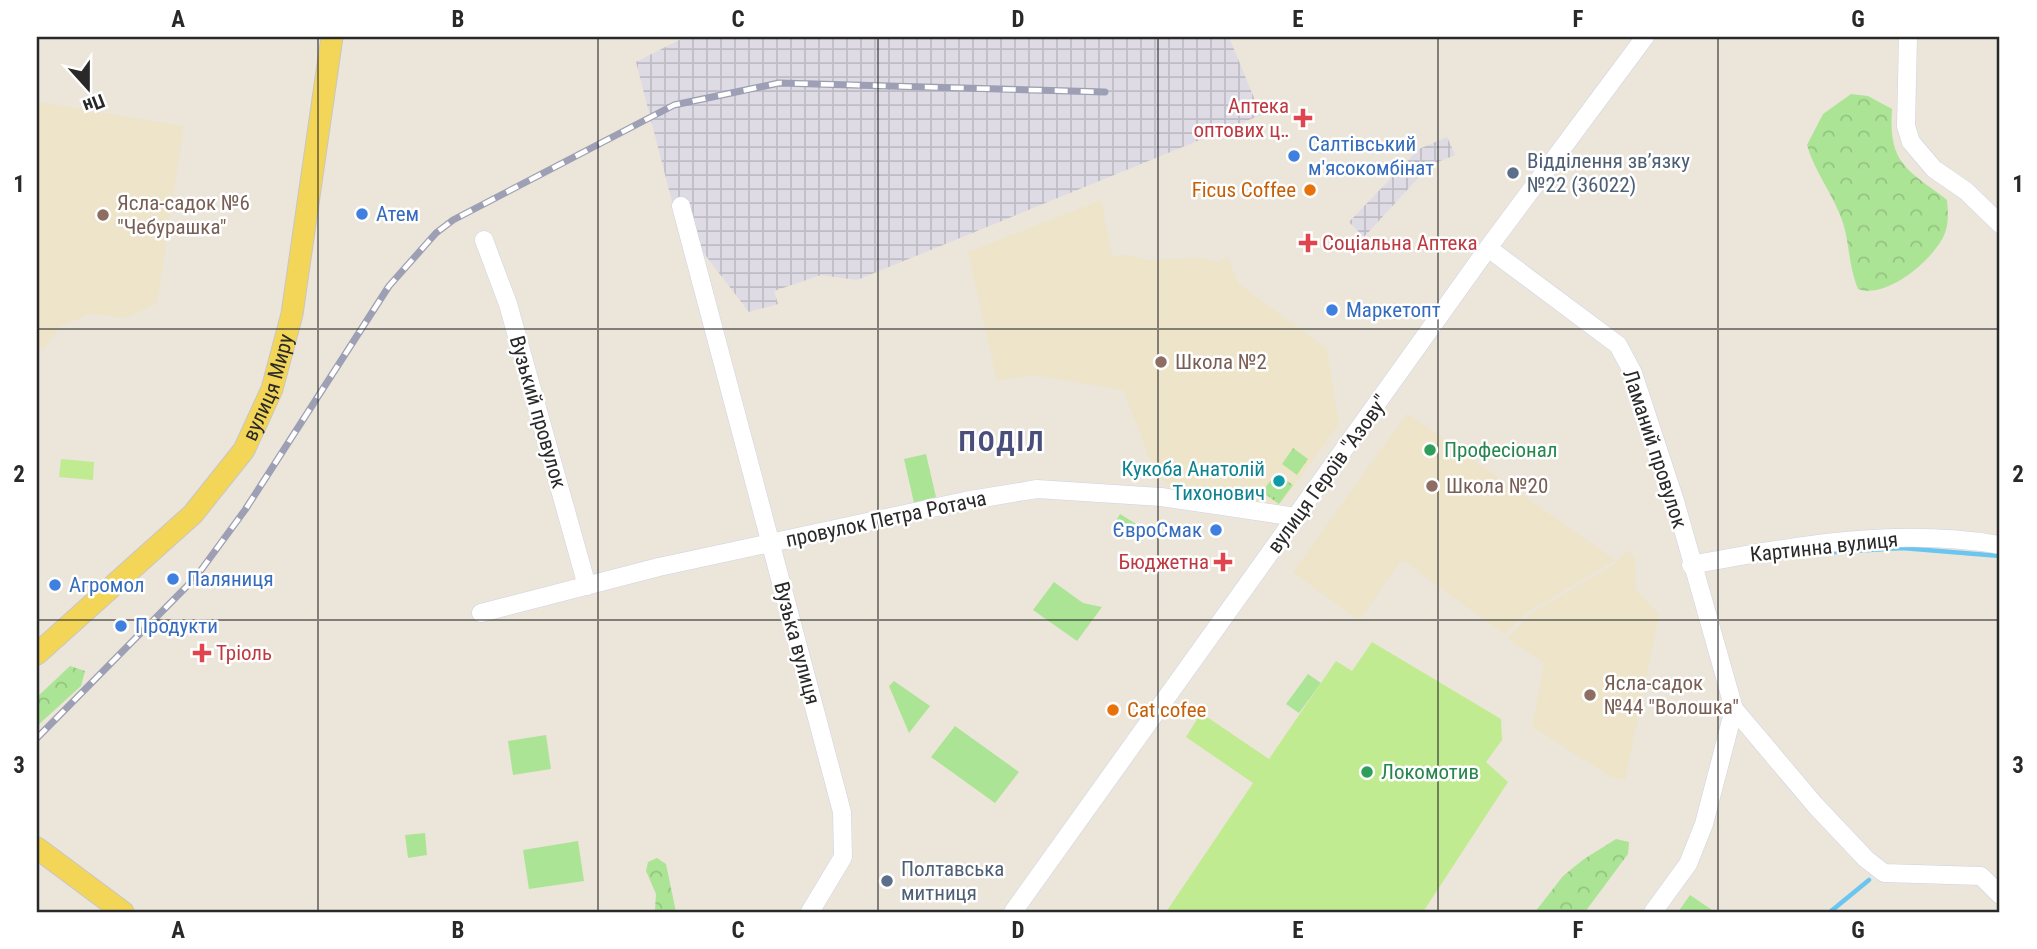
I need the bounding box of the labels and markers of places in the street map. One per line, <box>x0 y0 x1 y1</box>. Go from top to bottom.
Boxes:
place label: Аптека оптових ц‥ <box>1194 94 1289 142</box>
marker: Аптека оптових ц‥ <box>1295 110 1311 126</box>
place label: Салтівський м'ясокомбінат <box>1308 132 1434 180</box>
marker: Салтівський м'ясокомбінат <box>1286 148 1302 164</box>
place label: Відділення зв’язку №22 (36022) <box>1527 149 1690 197</box>
marker: Відділення зв’язку №22 (36022) <box>1505 165 1521 181</box>
place label: Ficus Coffee <box>1192 178 1296 202</box>
marker: Ficus Coffee <box>1302 182 1318 198</box>
place label: Ясла-садок №6 "Чебурашка" <box>117 191 250 239</box>
place label: Атем <box>376 202 419 226</box>
marker: Атем <box>354 206 370 222</box>
marker: Ясла-садок №6 "Чебурашка" <box>95 207 111 223</box>
place label: Соціальна Аптека <box>1322 231 1478 255</box>
marker: Соціальна Аптека <box>1300 235 1316 251</box>
place label: Маркетопт <box>1346 298 1441 322</box>
marker: Маркетопт <box>1324 302 1340 318</box>
place label: Школа №2 <box>1175 350 1267 374</box>
marker: Школа №2 <box>1153 354 1169 370</box>
place label: Професіонал <box>1444 438 1558 462</box>
marker: Професіонал <box>1422 442 1438 458</box>
place label: Кукоба Анатолій Тихонович <box>1122 457 1265 505</box>
marker: Кукоба Анатолій Тихонович <box>1271 473 1287 489</box>
place label: Школа №20 <box>1446 474 1548 498</box>
marker: Школа №20 <box>1424 478 1440 494</box>
place label: ЄвроСмак <box>1113 518 1202 542</box>
marker: ЄвроСмак <box>1208 522 1224 538</box>
place label: Бюджетна <box>1118 550 1209 574</box>
marker: Бюджетна <box>1215 554 1231 570</box>
place label: Паляниця <box>187 567 274 591</box>
marker: Паляниця <box>165 571 181 587</box>
place label: Агромол <box>69 573 144 597</box>
marker: Агромол <box>47 577 63 593</box>
place label: Продукти <box>135 614 218 638</box>
marker: Продукти <box>113 618 129 634</box>
place label: Тріоль <box>216 641 272 665</box>
marker: Тріоль <box>194 645 210 661</box>
place label: Ясла-садок №44 "Волошка" <box>1604 671 1739 719</box>
marker: Ясла-садок №44 "Волошка" <box>1582 687 1598 703</box>
place label: Cat cofee <box>1127 698 1206 722</box>
marker: Cat cofee <box>1105 702 1121 718</box>
place label: Локомотив <box>1381 760 1479 784</box>
marker: Локомотив <box>1359 764 1375 780</box>
place label: Полтавська митниця <box>901 857 1004 905</box>
marker: Полтавська митниця <box>879 873 895 889</box>

